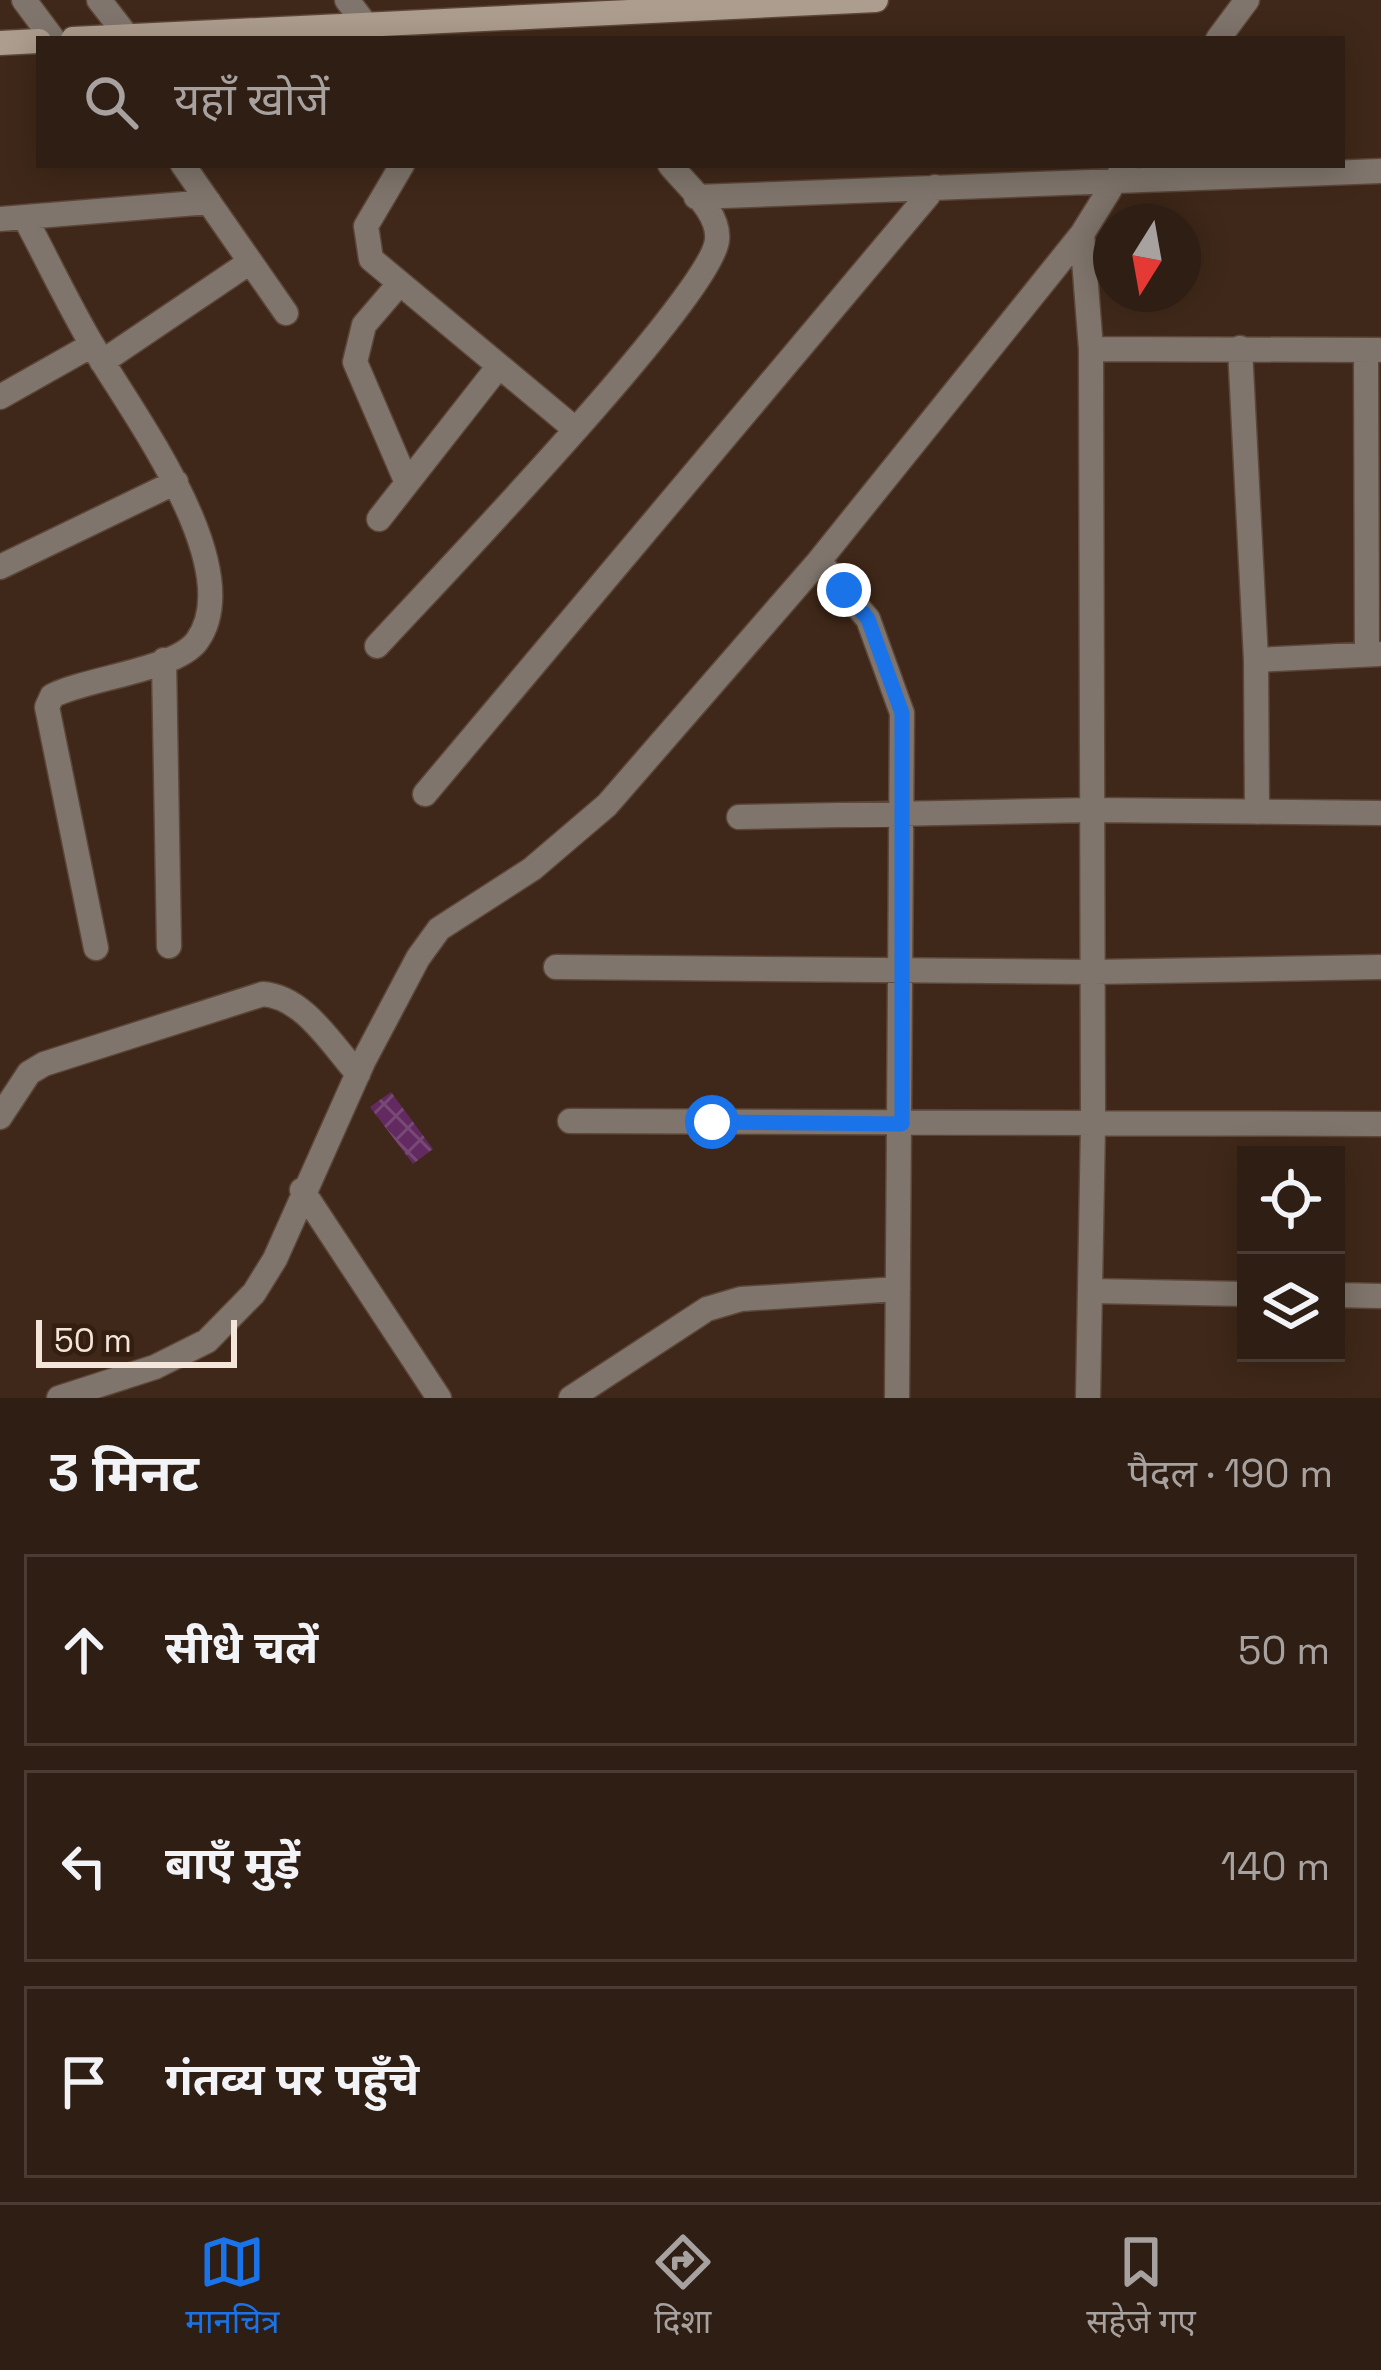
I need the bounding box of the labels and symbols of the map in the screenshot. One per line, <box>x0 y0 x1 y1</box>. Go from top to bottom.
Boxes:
north arrow <box>1093 204 1201 312</box>
route end <box>817 563 871 617</box>
route start <box>685 1095 739 1149</box>
scale bar <box>36 1314 237 1367</box>

